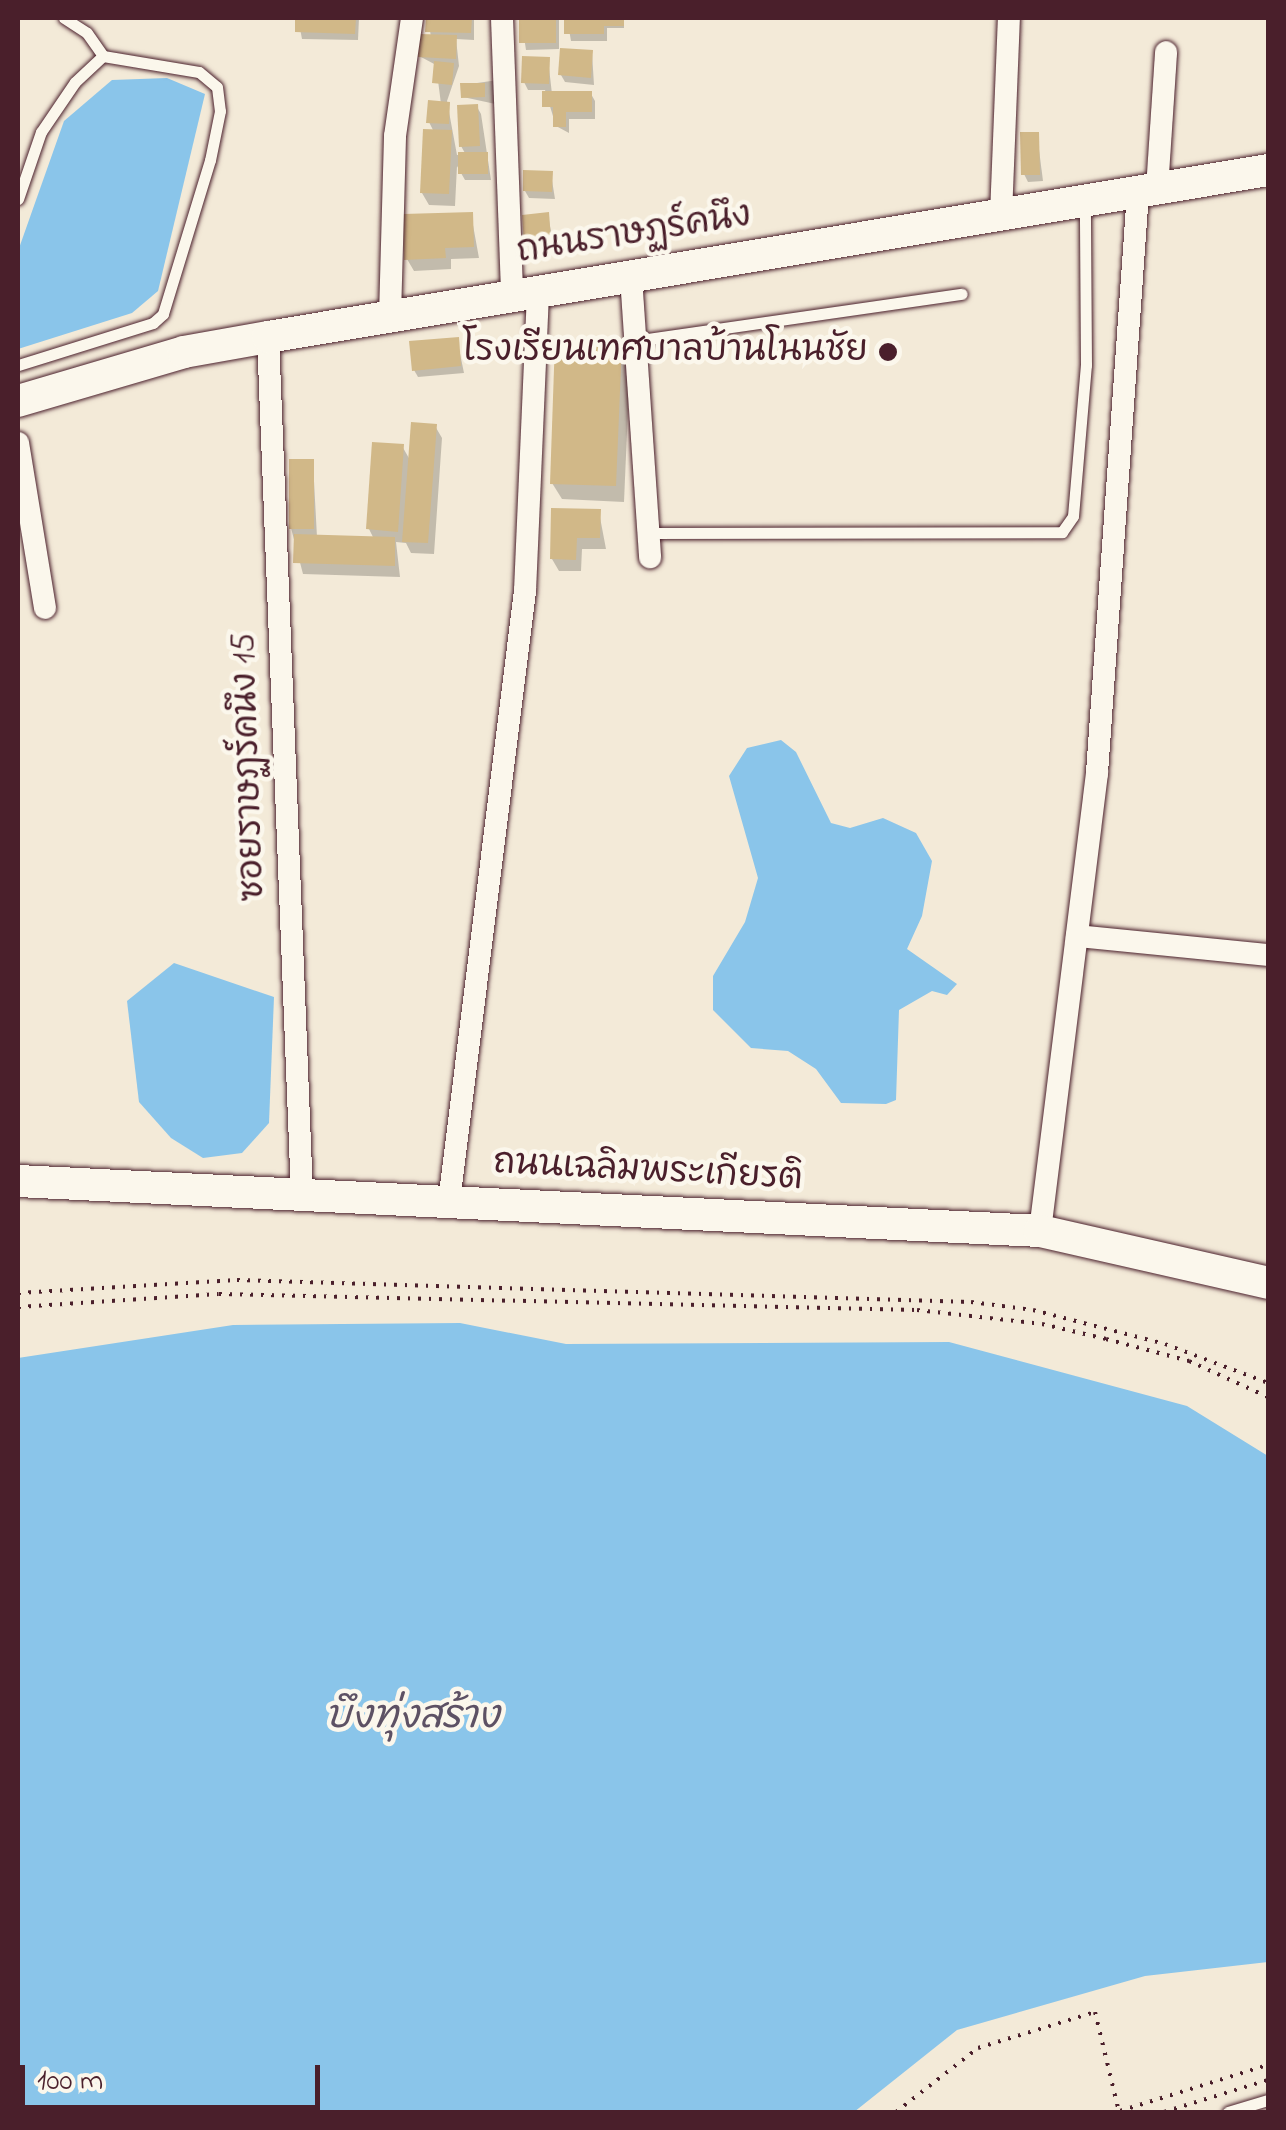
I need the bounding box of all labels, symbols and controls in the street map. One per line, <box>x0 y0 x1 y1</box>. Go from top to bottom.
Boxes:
street label: ถนนราษฏร์คนึง <box>514 196 754 274</box>
place label: โรงเรียนเทศบาลบ้านโนนชัย <box>462 331 868 373</box>
marker: โรงเรียนเทศบาลบ้านโนนชัย <box>877 341 899 363</box>
street label: ซอยราษฏร์คนึง 15 <box>224 632 276 902</box>
street label: ถนนเฉลิมพระเกียรติ <box>492 1143 804 1201</box>
water label: บึงทุ่งสร้าง <box>325 1696 499 1742</box>
scale bar <box>25 2045 325 2107</box>
text: 100 m <box>37 2060 103 2104</box>

